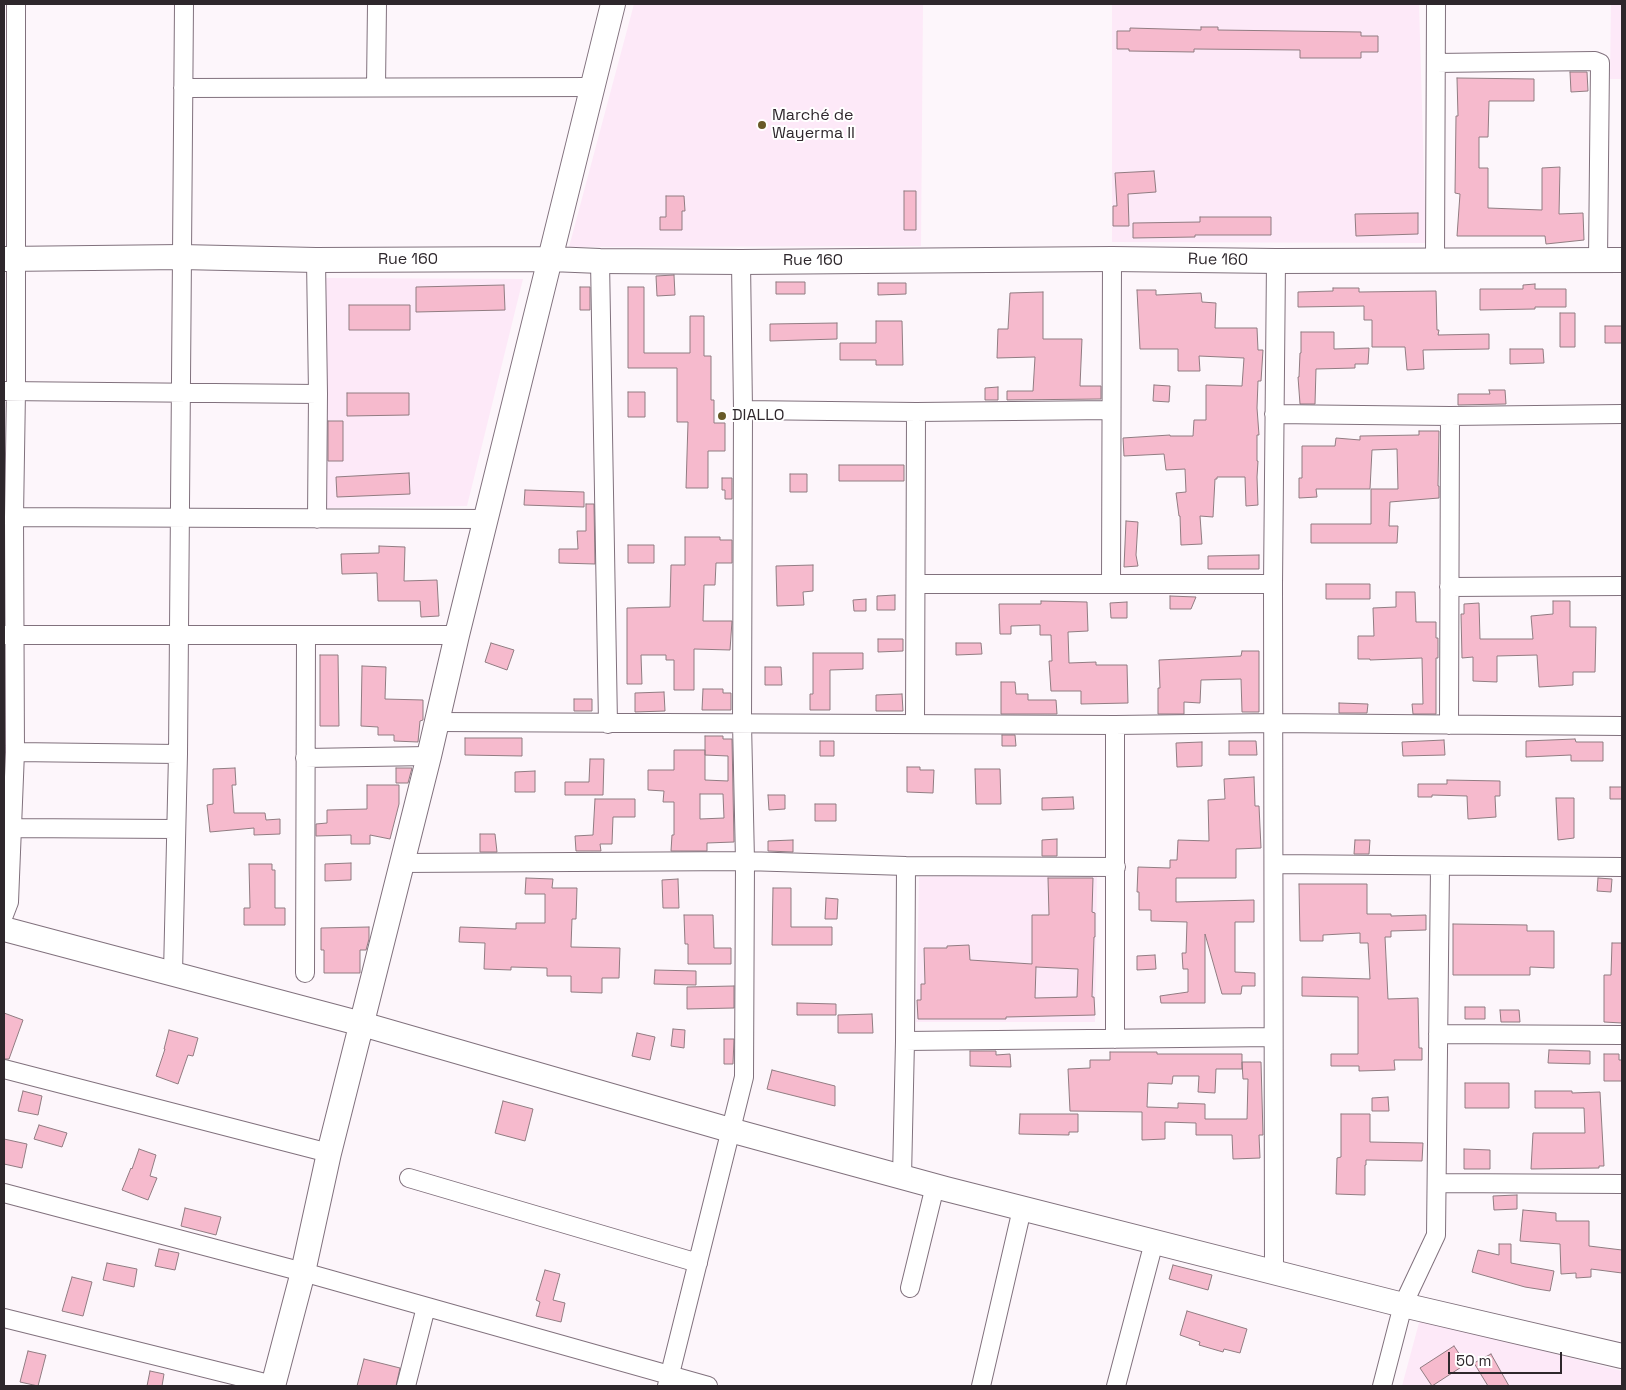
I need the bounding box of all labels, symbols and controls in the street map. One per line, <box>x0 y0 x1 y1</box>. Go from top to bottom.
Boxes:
place label: Marché de Wayerma II <box>772 106 855 144</box>
marker: Marché de Wayerma II <box>756 119 768 131</box>
street label: Rue 160 <box>378 250 438 270</box>
street label: Rue 160 <box>1188 250 1248 270</box>
street label: Rue 160 <box>783 251 843 271</box>
place label: DIALLO <box>732 406 784 426</box>
marker: DIALLO <box>716 410 728 422</box>
scale bar <box>1451 1342 1565 1374</box>
text: 50 m <box>1456 1351 1491 1370</box>

